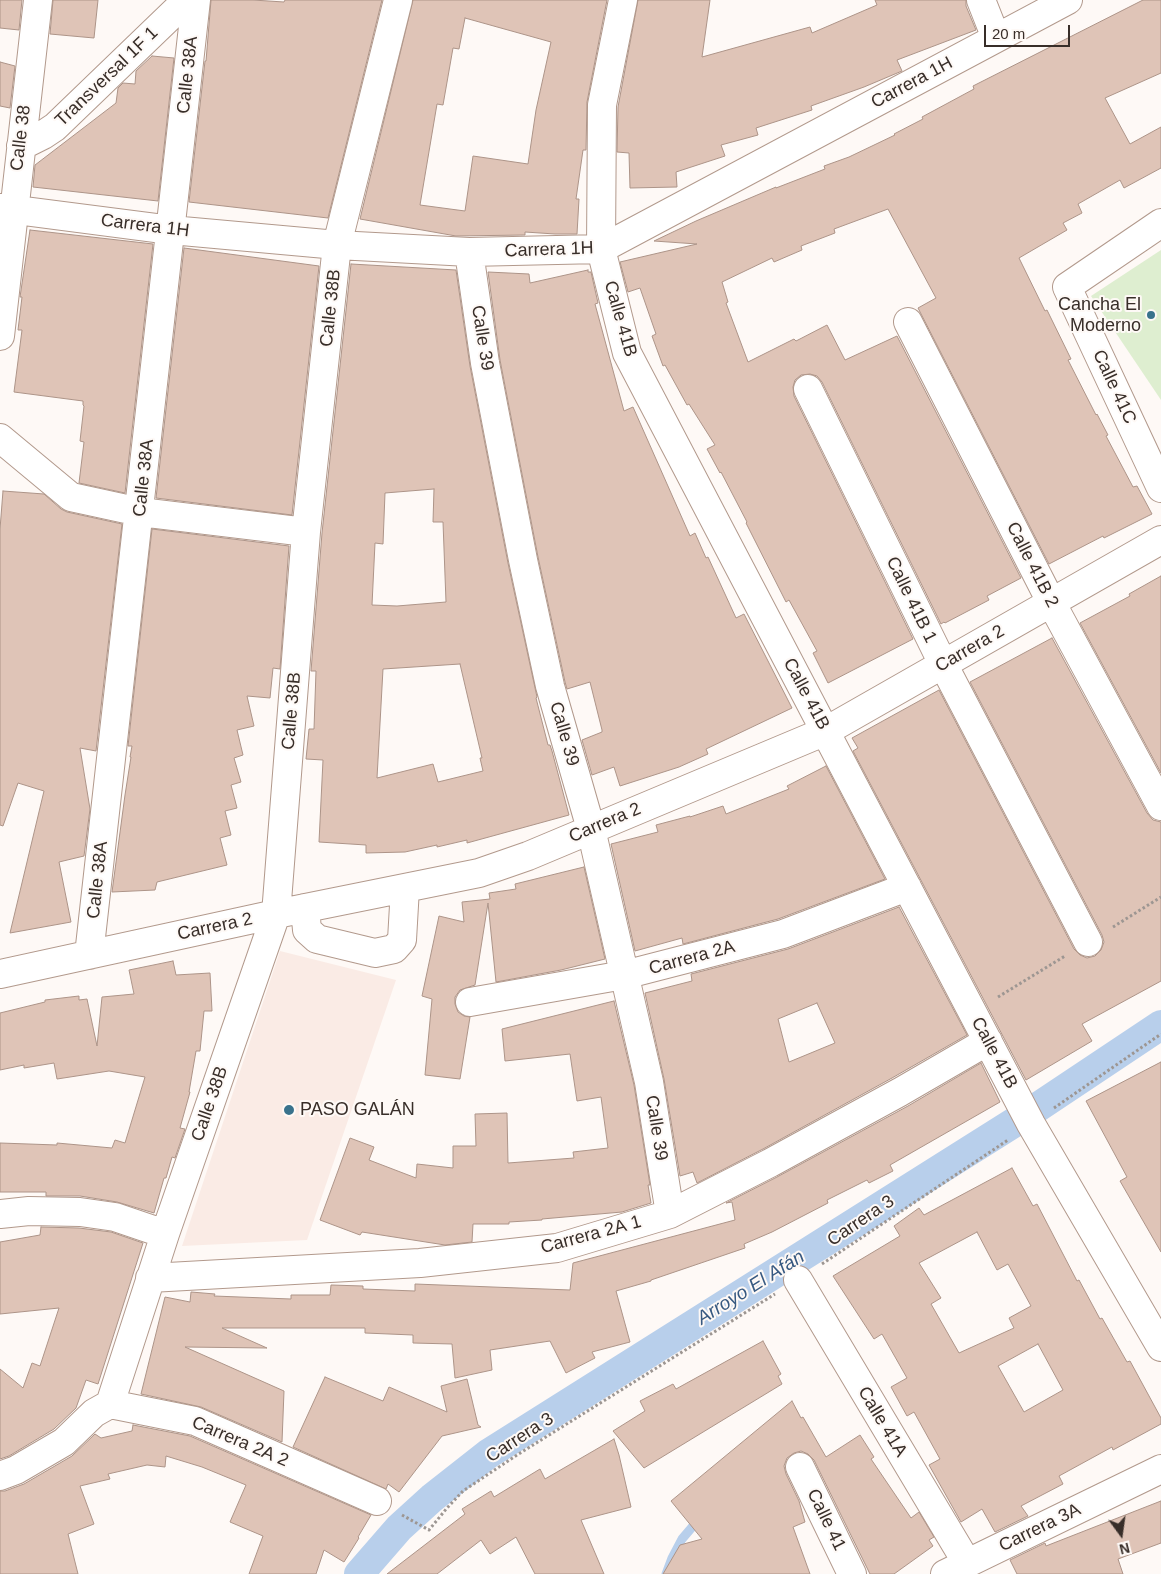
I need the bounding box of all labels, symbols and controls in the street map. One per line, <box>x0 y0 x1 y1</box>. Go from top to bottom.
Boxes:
scale bar <box>986 15 1072 47</box>
street label: Transversal 1F 1 <box>51 23 163 131</box>
text: 20 m <box>992 25 1025 42</box>
street label: Calle 38A <box>173 35 203 115</box>
street label: Carrera 1H <box>868 53 956 113</box>
street label: Calle 38 <box>6 104 36 172</box>
street label: Carrera 1H <box>100 210 190 242</box>
street label: Carrera 1H <box>504 238 594 262</box>
street label: Calle 38B <box>316 268 346 348</box>
street label: Calle 41B <box>599 279 641 359</box>
place label: Cancha El Moderno <box>1058 294 1141 336</box>
street label: Calle 39 <box>466 304 498 372</box>
marker: Cancha El Moderno <box>1145 309 1157 321</box>
street label: Calle 41C <box>1088 347 1140 427</box>
street label: Calle 38A <box>129 438 159 518</box>
street label: Calle 41B 2 <box>1001 519 1063 611</box>
street label: Calle 41B 1 <box>881 553 941 647</box>
street label: Carrera 2 <box>932 621 1008 677</box>
street label: Calle 41B <box>778 654 834 734</box>
street label: Calle 38B <box>278 671 306 751</box>
street label: Calle 39 <box>545 699 583 769</box>
street label: Carrera 2 <box>566 798 644 848</box>
street label: Calle 38A <box>83 840 113 920</box>
street label: Carrera 2 <box>176 909 254 945</box>
street label: Carrera 2A <box>647 936 737 980</box>
street label: Calle 41B <box>966 1013 1022 1093</box>
street label: Calle 38B <box>187 1064 233 1144</box>
street label: Calle 39 <box>640 1094 672 1162</box>
place label: PASO GALÁN <box>300 1099 415 1121</box>
marker: PASO GALÁN <box>282 1103 296 1117</box>
street label: Carrera 3 <box>823 1191 899 1251</box>
street label: Carrera 2A 1 <box>538 1211 644 1259</box>
water label: Arroyo El Afán <box>693 1246 809 1330</box>
street label: Calle 41A <box>853 1383 911 1461</box>
street label: Carrera 3 <box>482 1408 558 1468</box>
street label: Carrera 2A 2 <box>188 1412 292 1472</box>
street label: Calle 41 <box>802 1486 850 1554</box>
street label: Carrera 3A <box>996 1499 1084 1557</box>
north arrow <box>1096 1509 1146 1559</box>
text: N <box>1118 1540 1131 1558</box>

